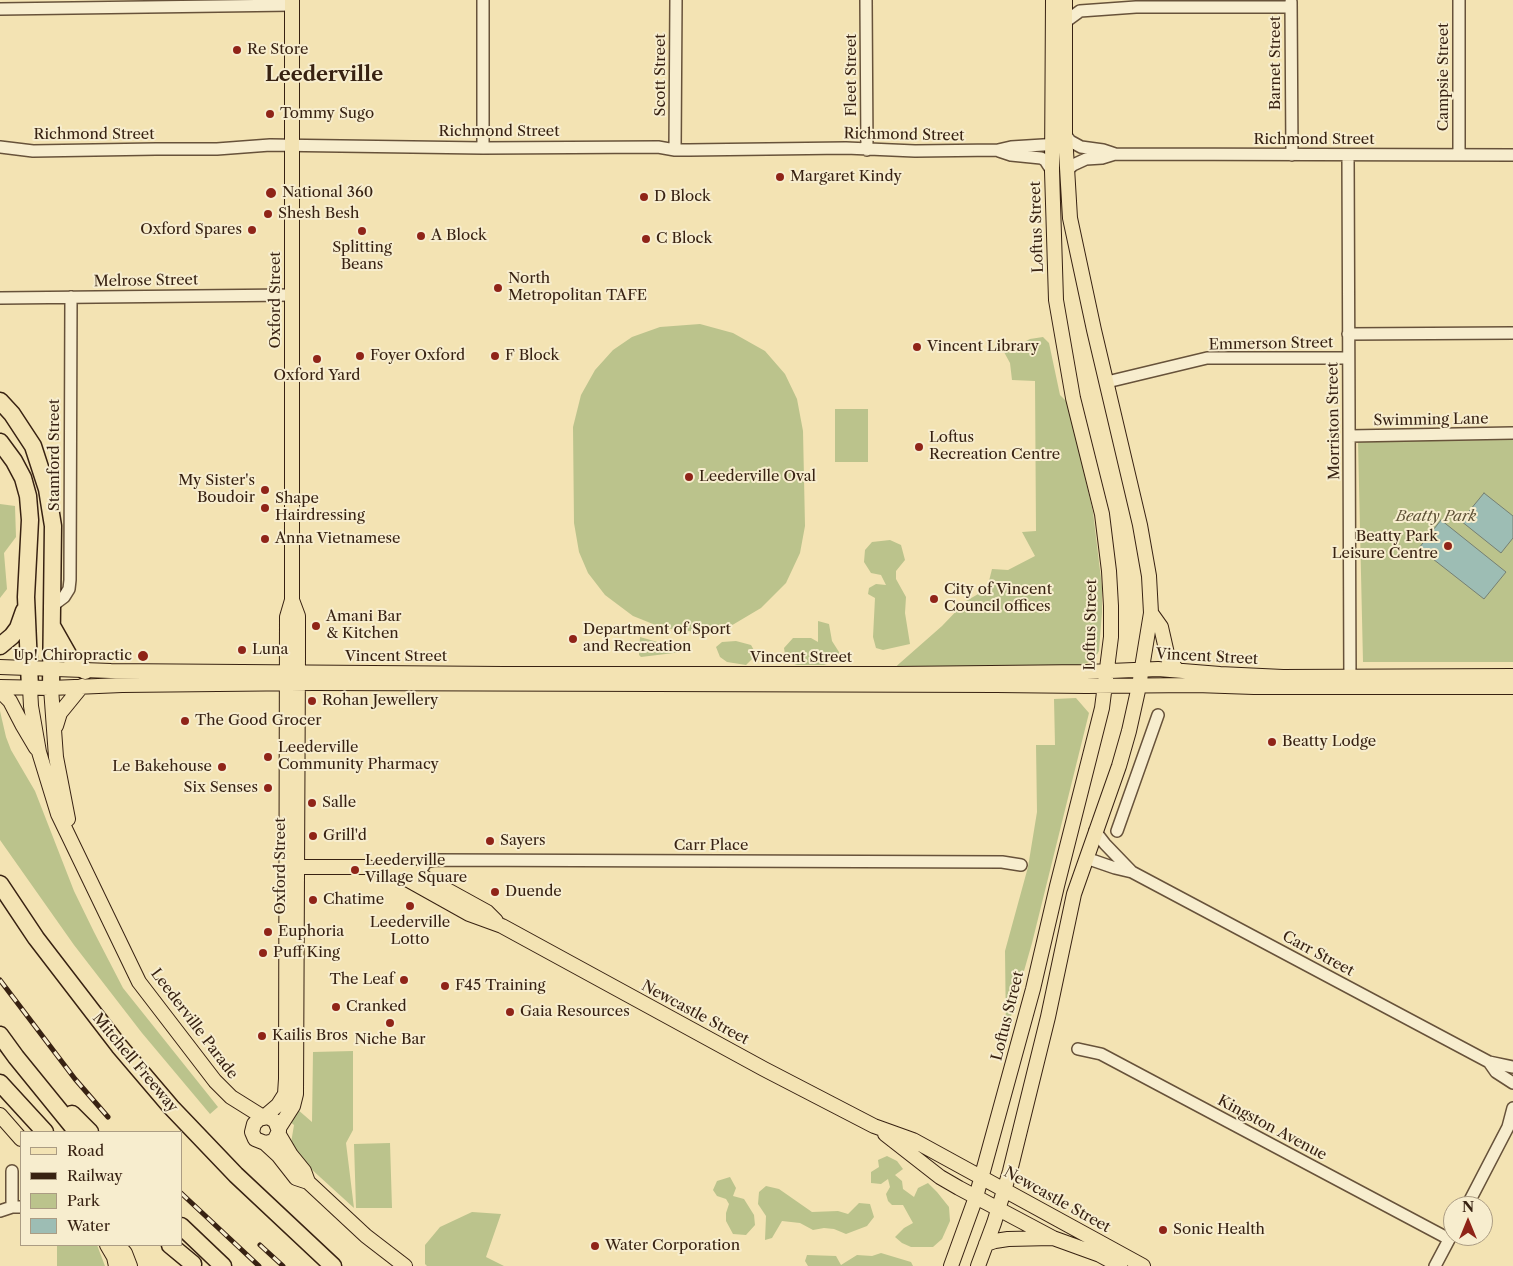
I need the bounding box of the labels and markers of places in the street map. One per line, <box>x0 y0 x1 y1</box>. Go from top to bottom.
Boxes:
place label: Re Store <box>247 41 308 59</box>
marker: Re Store <box>231 44 243 56</box>
place label: Tommy Sugo <box>280 105 374 123</box>
marker: Tommy Sugo <box>264 108 276 120</box>
place label: Margaret Kindy <box>790 168 902 186</box>
marker: Margaret Kindy <box>774 171 786 183</box>
place label: National 360 <box>282 184 373 202</box>
marker: National 360 <box>264 186 278 200</box>
place label: D Block <box>654 188 711 206</box>
marker: D Block <box>638 191 650 203</box>
place label: Shesh Besh <box>278 205 359 223</box>
marker: Shesh Besh <box>262 208 274 220</box>
place label: Oxford Spares <box>140 221 242 239</box>
marker: Oxford Spares <box>246 224 258 236</box>
marker: Splitting Beans <box>356 225 368 237</box>
place label: A Block <box>431 227 487 245</box>
marker: A Block <box>415 230 427 242</box>
place label: C Block <box>656 230 712 248</box>
marker: C Block <box>640 233 652 245</box>
place label: Splitting Beans <box>332 239 392 274</box>
place label: North Metropolitan TAFE <box>508 270 647 305</box>
marker: North Metropolitan TAFE <box>492 282 504 294</box>
place label: Vincent Library <box>927 338 1039 356</box>
marker: Vincent Library <box>911 341 923 353</box>
place label: Foyer Oxford <box>370 347 465 365</box>
place label: F Block <box>505 347 559 365</box>
marker: Foyer Oxford <box>354 350 366 362</box>
marker: F Block <box>489 350 501 362</box>
marker: Oxford Yard <box>311 353 323 365</box>
place label: Oxford Yard <box>273 367 361 385</box>
place label: Loftus Recreation Centre <box>929 429 1060 464</box>
marker: Loftus Recreation Centre <box>913 441 925 453</box>
place label: Leederville Oval <box>699 468 816 486</box>
marker: Leederville Oval <box>683 471 695 483</box>
place label: My Sister's Boudoir <box>178 472 255 507</box>
marker: My Sister's Boudoir <box>259 484 271 496</box>
place label: Shape Hairdressing <box>275 490 365 525</box>
marker: Shape Hairdressing <box>259 502 271 514</box>
place label: Beatty Park Leisure Centre <box>1332 528 1438 563</box>
place label: Anna Vietnamese <box>275 530 400 548</box>
marker: Anna Vietnamese <box>259 533 271 545</box>
marker: Beatty Park Leisure Centre <box>1442 540 1454 552</box>
place label: City of Vincent Council offices <box>944 581 1052 616</box>
marker: City of Vincent Council offices <box>928 593 940 605</box>
place label: Amani Bar & Kitchen <box>326 608 402 643</box>
marker: Amani Bar & Kitchen <box>310 620 322 632</box>
place label: Department of Sport and Recreation <box>583 621 731 656</box>
marker: Department of Sport and Recreation <box>567 633 579 645</box>
place label: Luna <box>252 641 288 659</box>
marker: Luna <box>236 644 248 656</box>
place label: Up! Chiropractic <box>13 647 132 665</box>
marker: Up! Chiropractic <box>136 649 150 663</box>
place label: Rohan Jewellery <box>322 692 438 710</box>
marker: Rohan Jewellery <box>306 695 318 707</box>
place label: The Good Grocer <box>195 712 322 730</box>
marker: The Good Grocer <box>179 715 191 727</box>
place label: Beatty Lodge <box>1282 733 1376 751</box>
marker: Beatty Lodge <box>1266 736 1278 748</box>
place label: Leederville Community Pharmacy <box>278 739 439 774</box>
marker: Leederville Community Pharmacy <box>262 751 274 763</box>
place label: Le Bakehouse <box>112 758 212 776</box>
marker: Le Bakehouse <box>216 761 228 773</box>
place label: Six Senses <box>183 779 258 797</box>
marker: Six Senses <box>262 782 274 794</box>
place label: Salle <box>322 794 356 812</box>
marker: Salle <box>306 797 318 809</box>
place label: Grill'd <box>323 827 367 845</box>
marker: Grill'd <box>307 830 319 842</box>
place label: Sayers <box>500 832 546 850</box>
marker: Sayers <box>484 835 496 847</box>
place label: Leederville Village Square <box>365 852 467 887</box>
marker: Leederville Village Square <box>349 864 361 876</box>
place label: Duende <box>505 883 562 901</box>
marker: Duende <box>489 886 501 898</box>
place label: Chatime <box>323 891 384 909</box>
marker: Chatime <box>307 894 319 906</box>
marker: Leederville Lotto <box>404 900 416 912</box>
place label: Leederville Lotto <box>370 914 450 949</box>
place label: Euphoria <box>278 923 344 941</box>
marker: Euphoria <box>262 926 274 938</box>
place label: Puff King <box>273 944 340 962</box>
marker: Puff King <box>257 947 269 959</box>
place label: The Leaf <box>329 971 394 989</box>
marker: The Leaf <box>398 974 410 986</box>
place label: F45 Training <box>455 977 545 995</box>
marker: F45 Training <box>439 980 451 992</box>
place label: Cranked <box>346 998 407 1016</box>
marker: Cranked <box>330 1001 342 1013</box>
place label: Gaia Resources <box>520 1003 630 1021</box>
marker: Gaia Resources <box>504 1006 516 1018</box>
marker: Niche Bar <box>384 1017 396 1029</box>
place label: Kailis Bros <box>272 1027 348 1045</box>
marker: Kailis Bros <box>256 1030 268 1042</box>
place label: Niche Bar <box>354 1031 426 1049</box>
place label: Sonic Health <box>1173 1221 1265 1239</box>
marker: Sonic Health <box>1157 1224 1169 1236</box>
place label: Water Corporation <box>605 1237 740 1255</box>
marker: Water Corporation <box>589 1240 601 1252</box>

